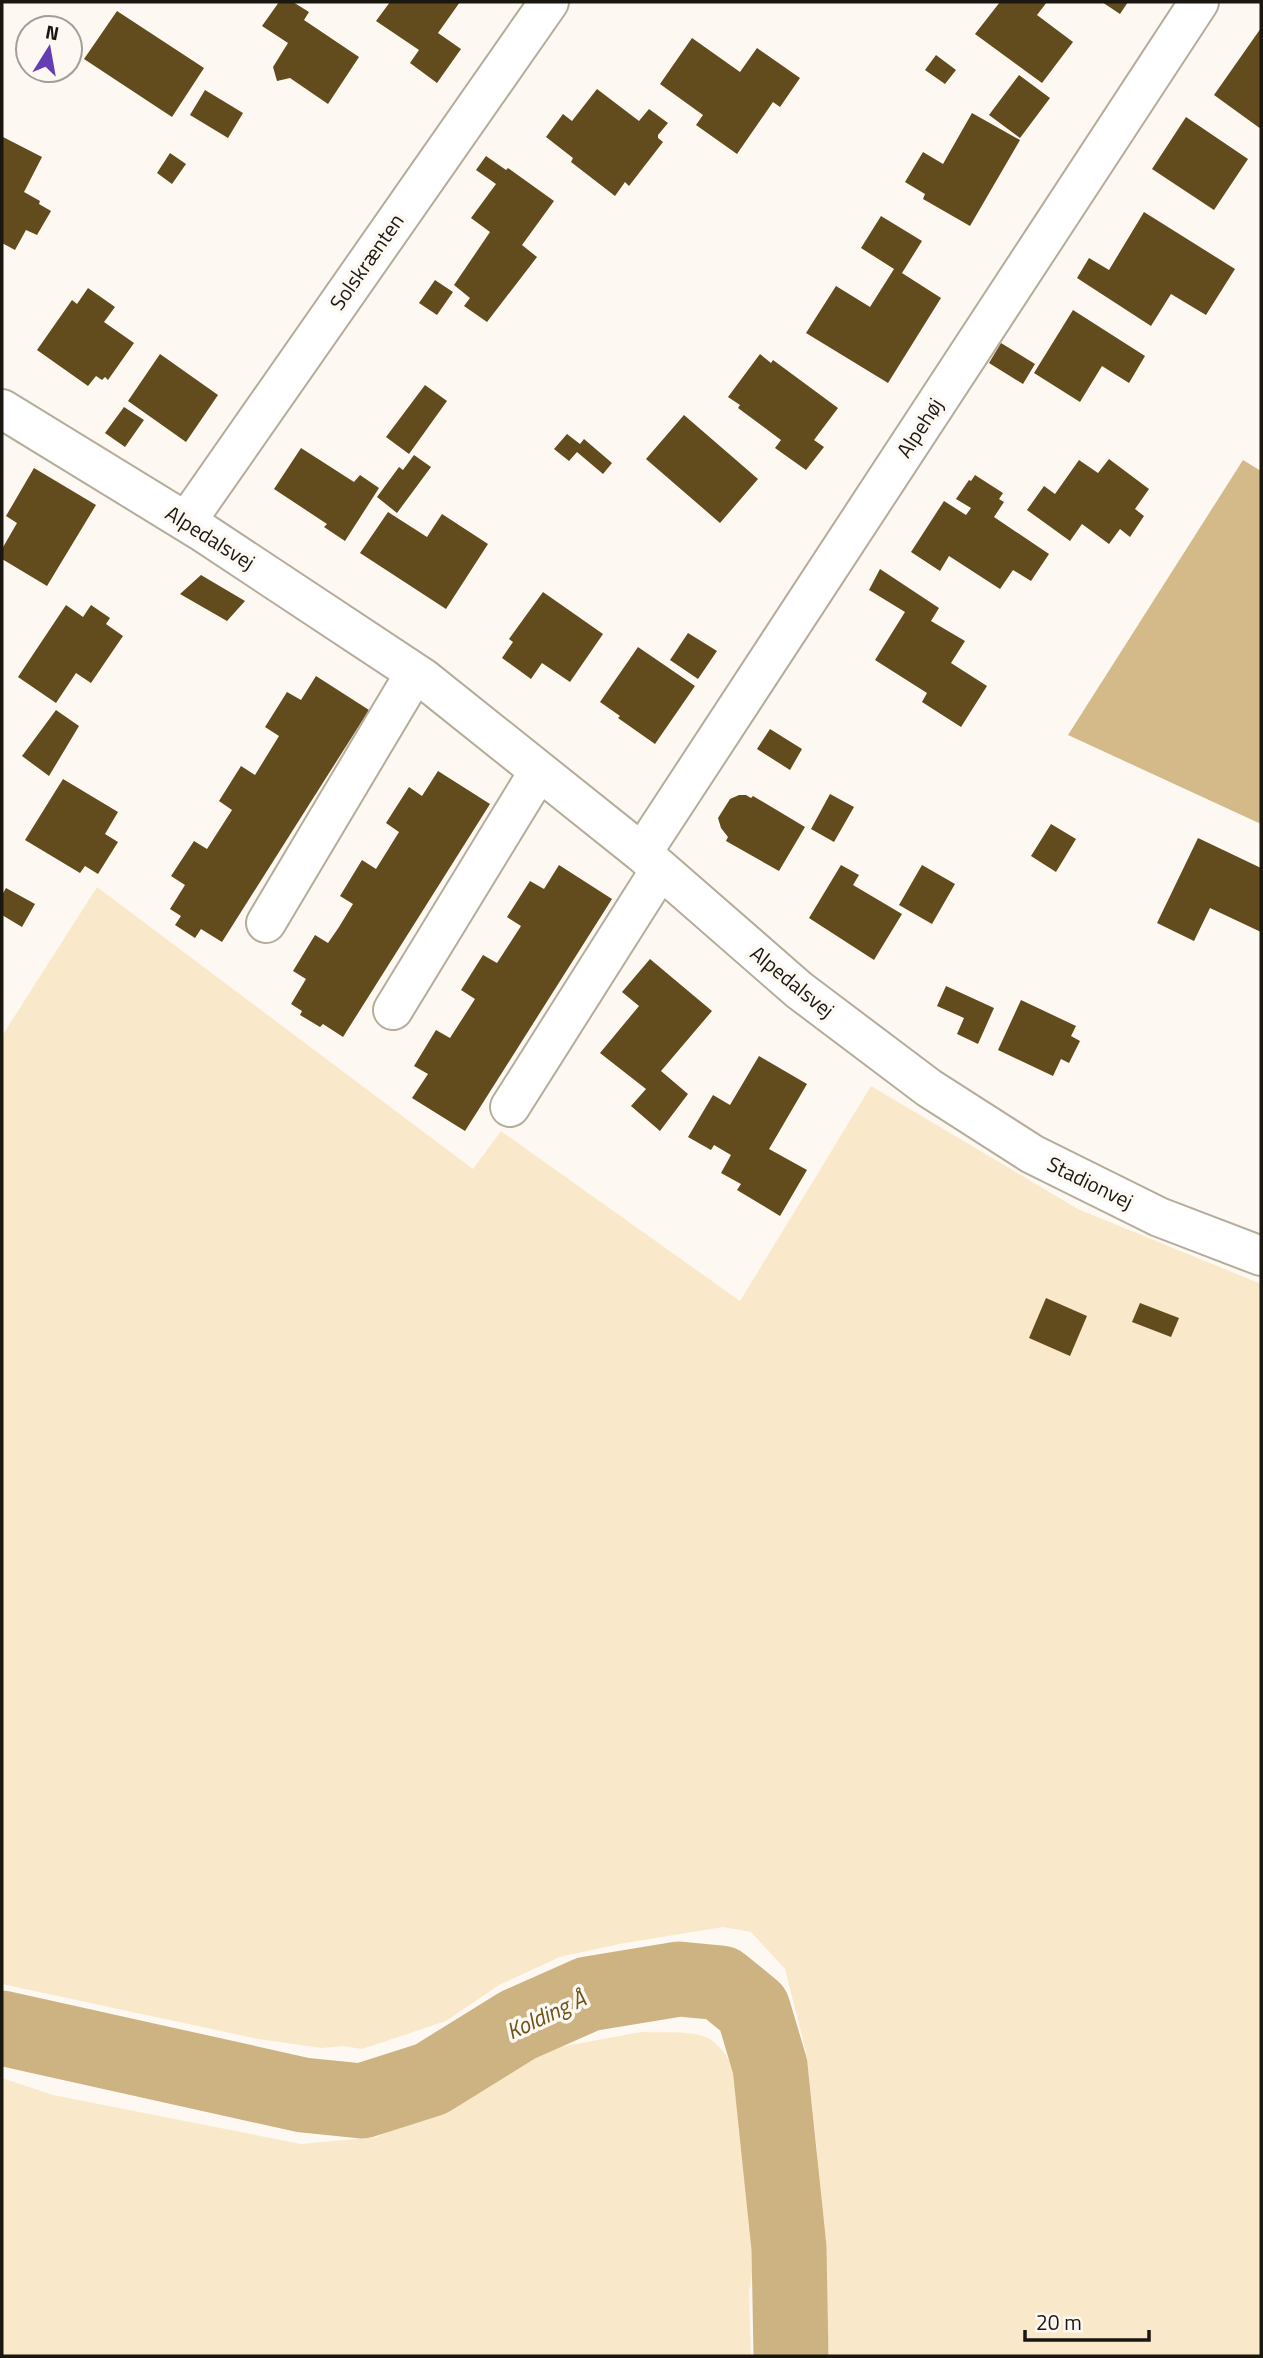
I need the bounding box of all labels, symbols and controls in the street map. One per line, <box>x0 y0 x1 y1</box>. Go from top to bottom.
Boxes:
north arrow <box>14 14 84 84</box>
text: N <box>43 16 62 47</box>
street label: Solskrænten <box>321 206 411 316</box>
street label: Alpehøj <box>888 391 951 464</box>
street label: Alpedalsvej <box>160 497 262 577</box>
street label: Alpedalsvej <box>744 937 842 1025</box>
street label: Stadionvej <box>1042 1148 1139 1217</box>
water label: Kolding Å <box>500 1981 592 2048</box>
scale bar <box>1025 2298 1149 2342</box>
text: 20 m <box>1036 2306 1082 2338</box>

